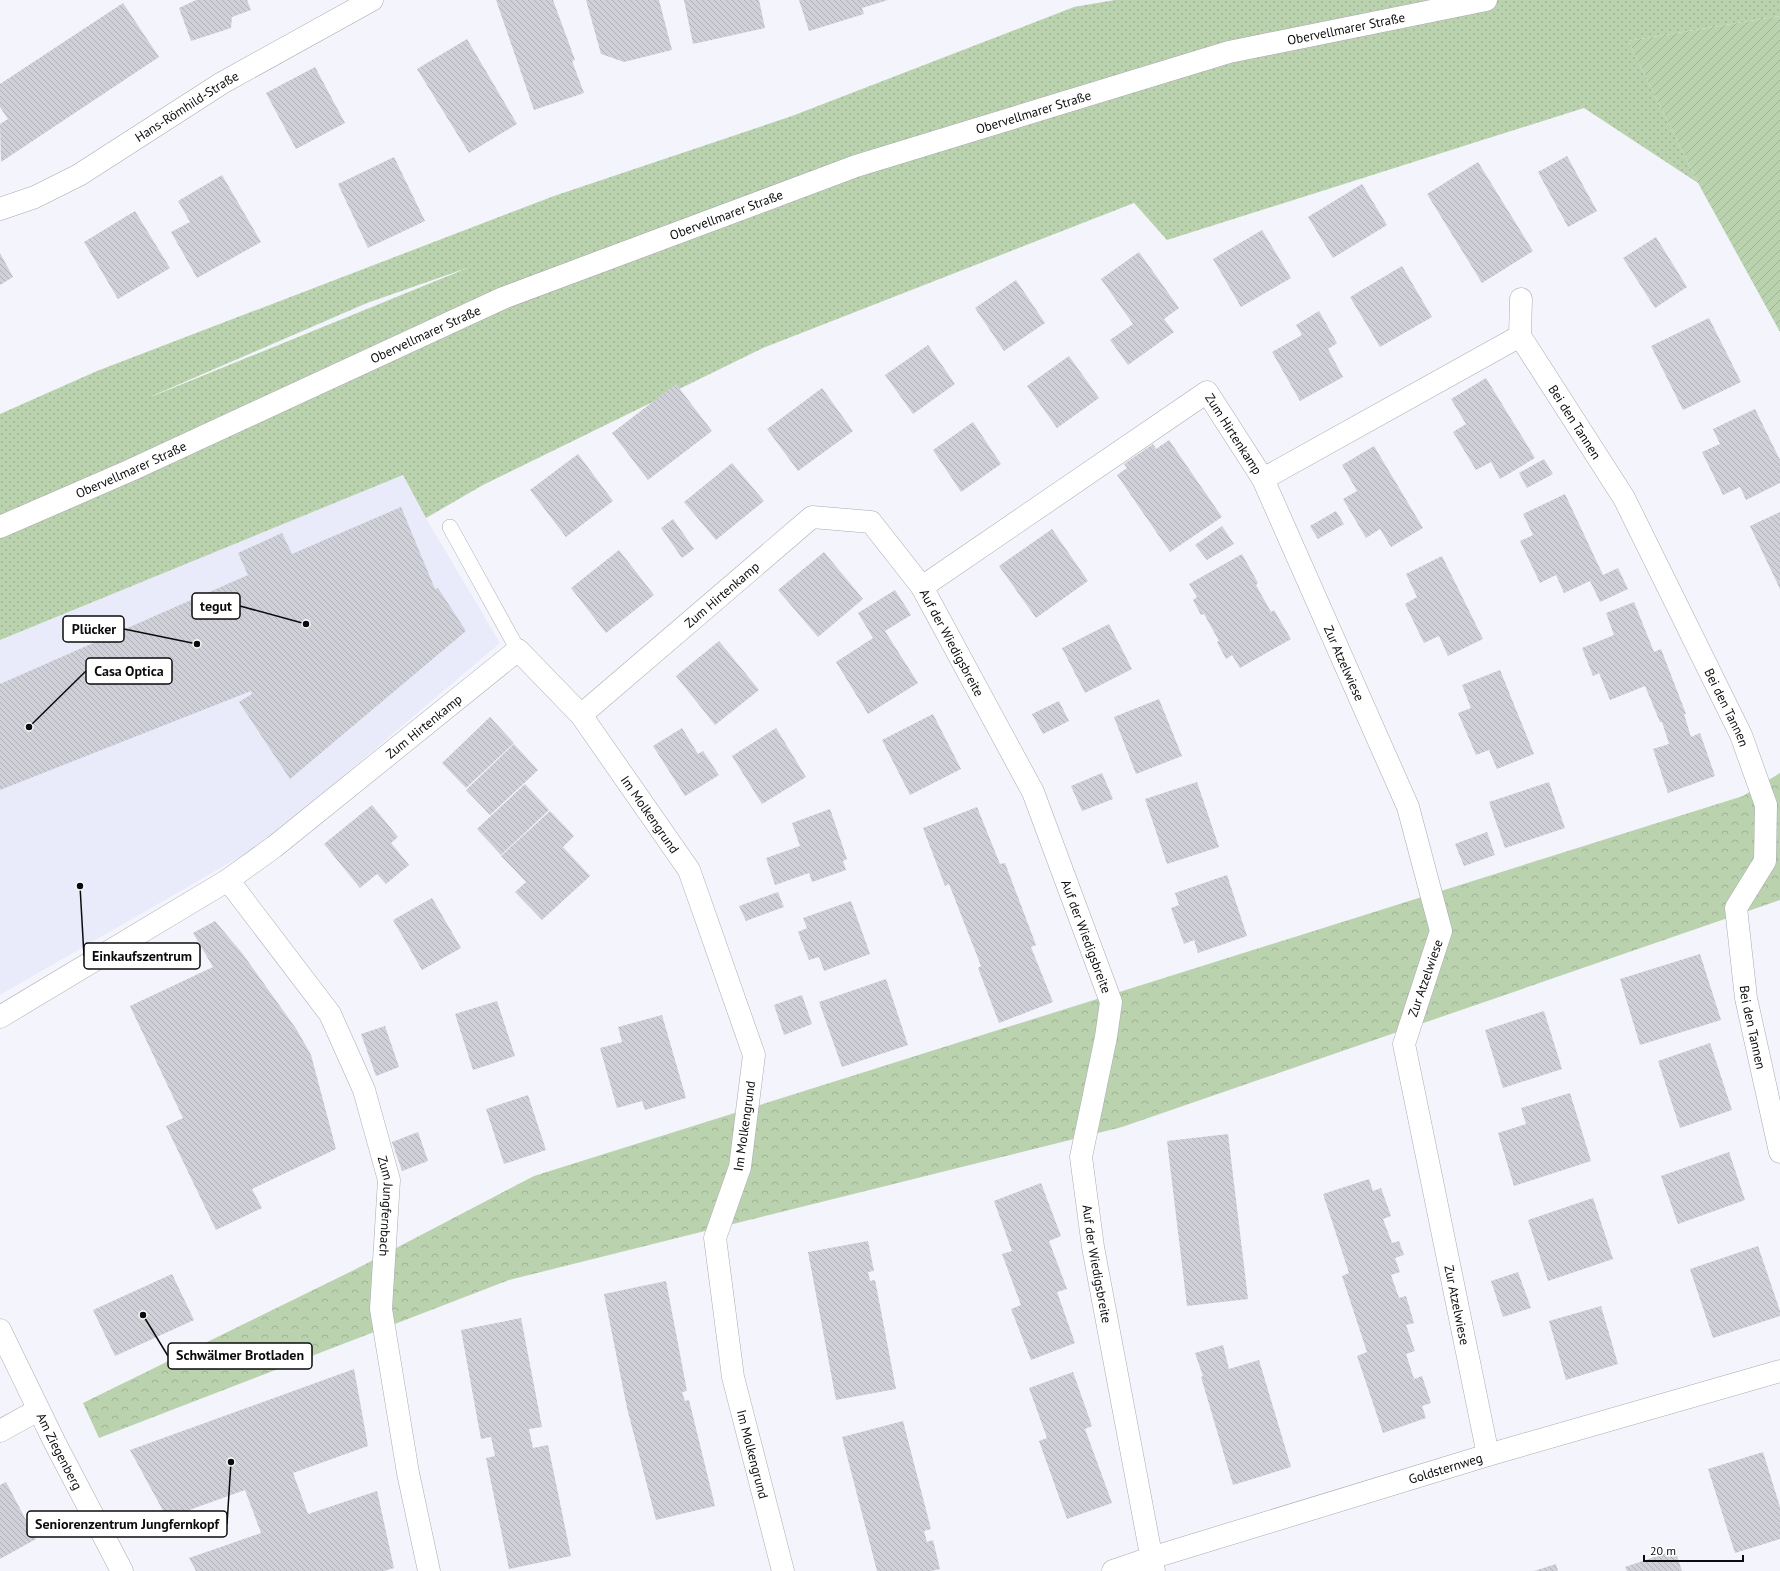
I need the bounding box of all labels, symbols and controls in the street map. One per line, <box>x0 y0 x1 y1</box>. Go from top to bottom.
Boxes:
street label: Obervellmarer Straße <box>1286 9 1406 49</box>
street label: Hans-Römhild-Straße <box>132 67 242 146</box>
street label: Obervellmarer Straße <box>974 87 1093 138</box>
street label: Obervellmarer Straße <box>667 186 785 244</box>
street label: Obervellmarer Straße <box>367 302 483 367</box>
street label: Bei den Tannen <box>1544 382 1605 463</box>
street label: Zum Hirtenkamp <box>1201 390 1266 478</box>
street label: Obervellmarer Straße <box>73 438 189 502</box>
street label: Zum Hirtenkamp <box>681 558 763 632</box>
street label: Auf der Wiedigsbreite <box>916 586 988 700</box>
callout: tegut <box>192 593 240 619</box>
text: tegut <box>200 597 232 615</box>
callout: Plücker <box>63 616 124 642</box>
text: Plücker <box>72 620 116 638</box>
street label: Zur Atzelwiese <box>1320 623 1368 704</box>
callout: Casa Optica <box>86 658 172 684</box>
text: Casa Optica <box>94 662 164 680</box>
street label: Bei den Tannen <box>1700 666 1753 749</box>
street label: Zum Hirtenkamp <box>382 691 466 762</box>
street label: Im Molkengrund <box>617 772 683 857</box>
street label: Auf der Wiedigsbreite <box>1057 878 1115 996</box>
street label: Zur Atzelwiese <box>1404 937 1447 1019</box>
callout: Einkaufszentrum <box>84 943 200 969</box>
text: Einkaufszentrum <box>92 947 192 965</box>
street label: Bei den Tannen <box>1736 985 1769 1071</box>
street label: Im Molkengrund <box>730 1080 759 1172</box>
street label: Zum Jungfernbach <box>374 1154 397 1257</box>
street label: Auf der Wiedigsbreite <box>1078 1204 1115 1325</box>
street label: Zur Atzelwiese <box>1440 1264 1473 1346</box>
callout: Schwälmer Brotladen <box>168 1343 312 1369</box>
text: Schwälmer Brotladen <box>176 1346 304 1364</box>
street label: Im Molkengrund <box>733 1408 772 1501</box>
street label: Am Ziegenberg <box>33 1410 86 1493</box>
street label: Goldsternweg <box>1406 1449 1485 1488</box>
callout: Seniorenzentrum Jungfernkopf <box>27 1511 227 1537</box>
text: Seniorenzentrum Jungfernkopf <box>35 1515 220 1533</box>
scale bar <box>1644 1537 1743 1563</box>
text: 20 m <box>1650 1543 1676 1558</box>

